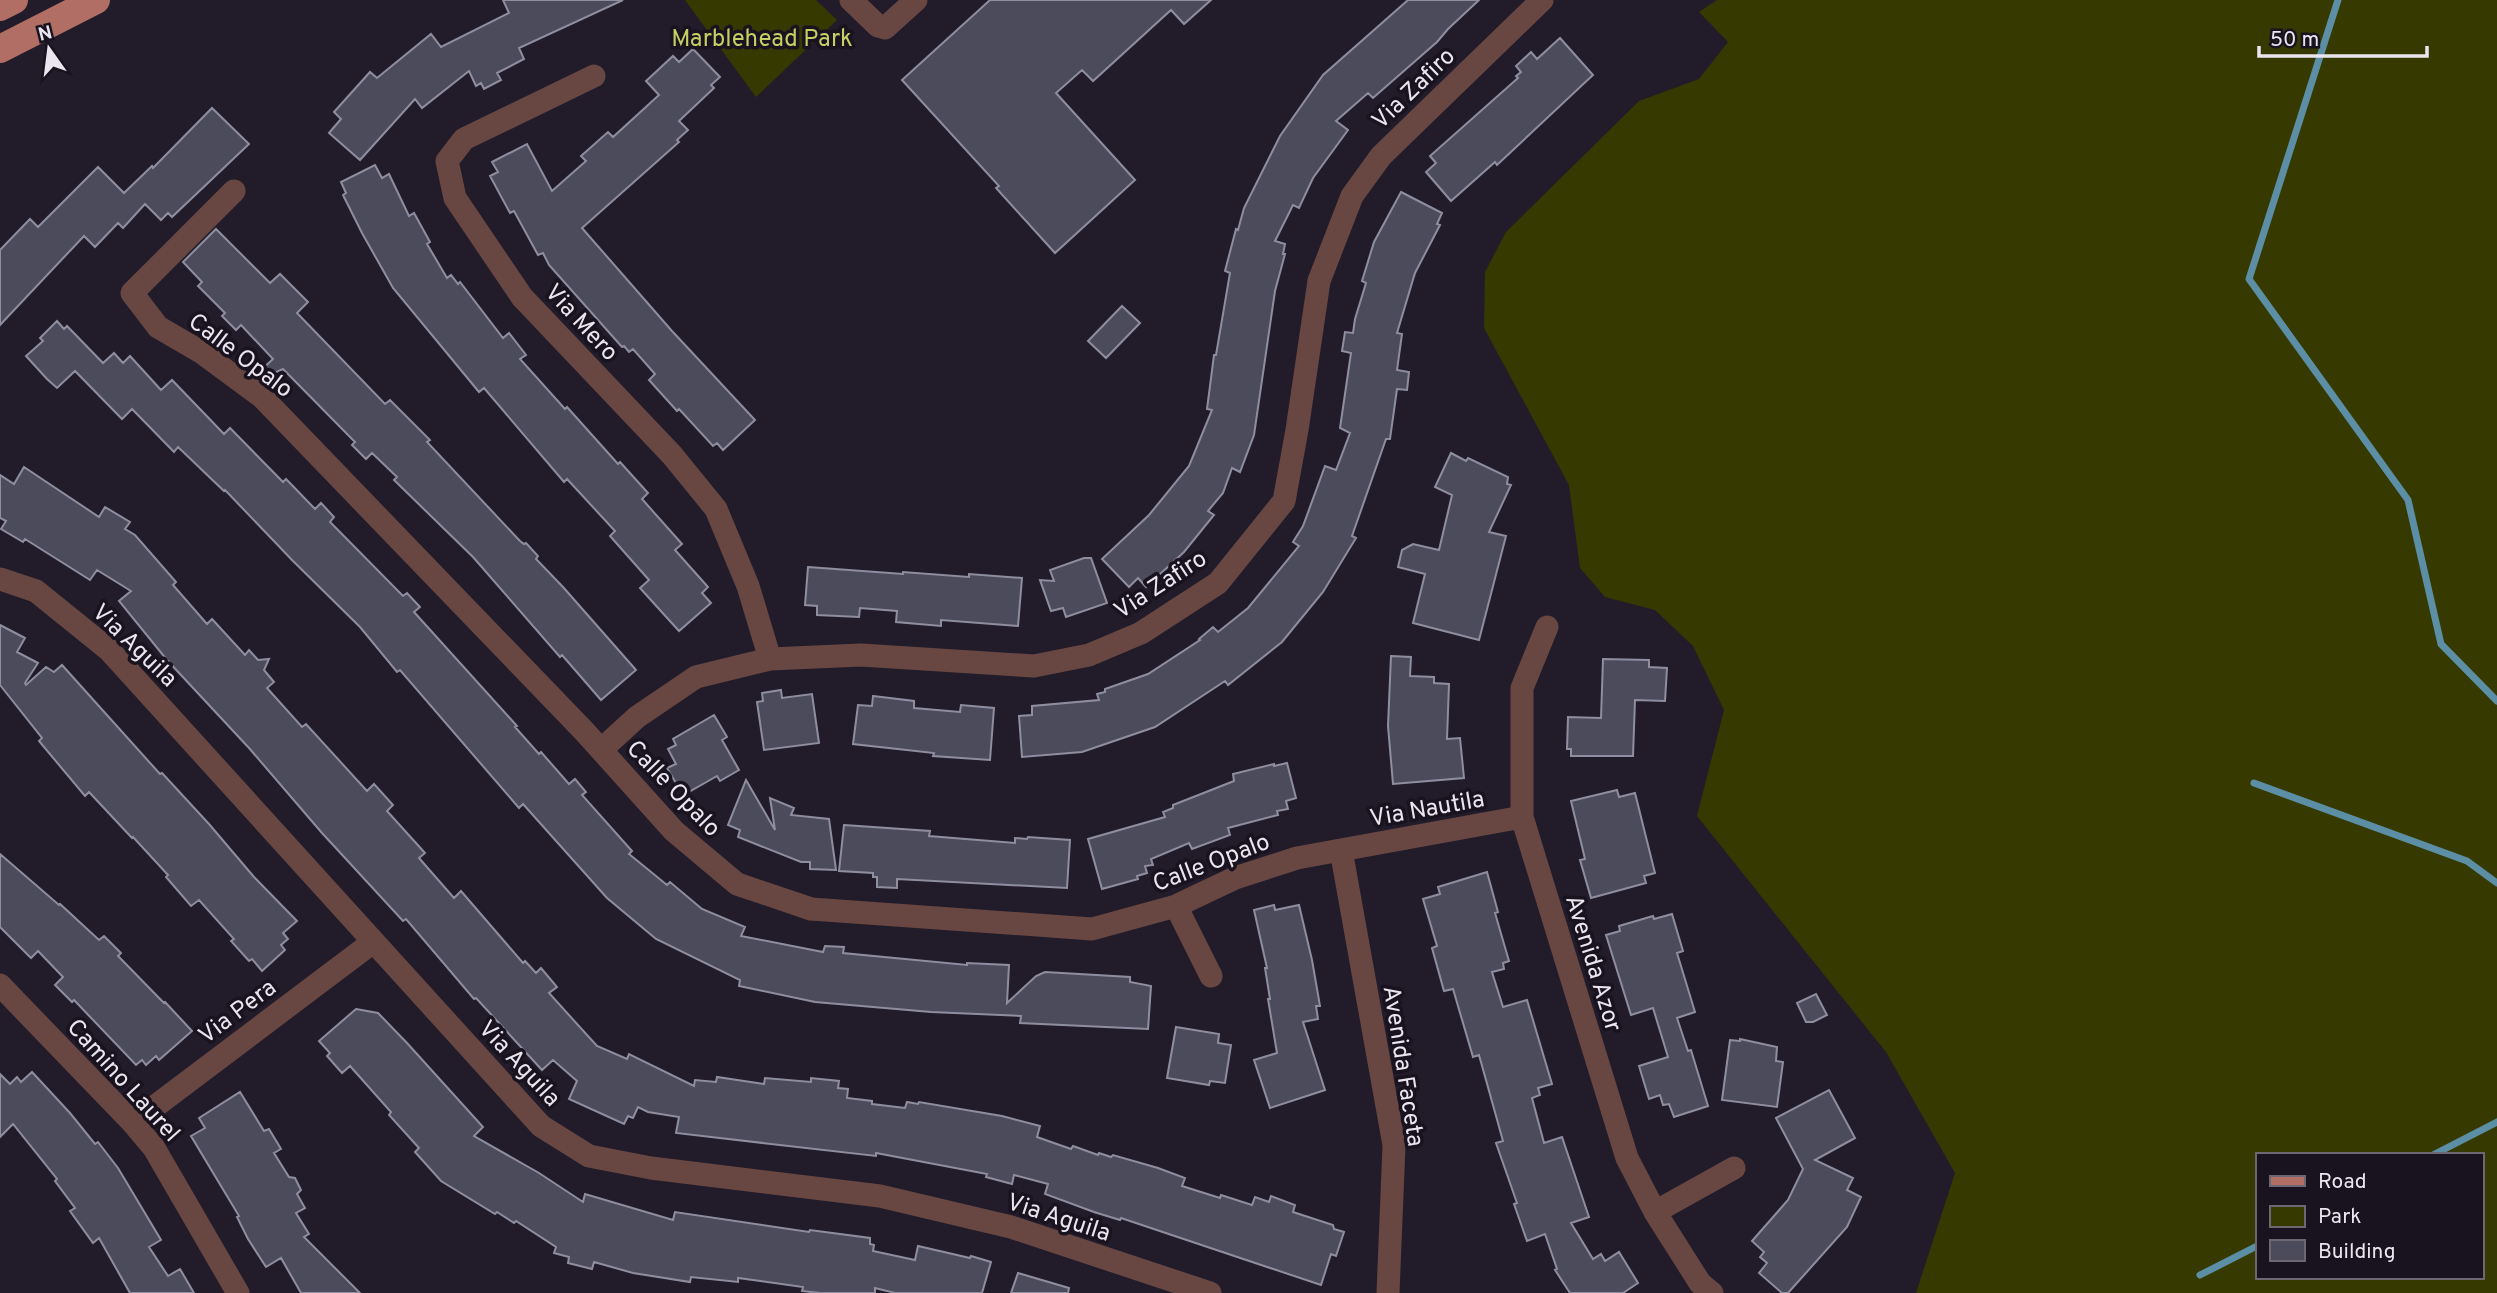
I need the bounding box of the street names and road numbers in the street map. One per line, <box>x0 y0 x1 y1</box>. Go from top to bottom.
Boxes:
street label: Via Zafiro <box>1366 42 1462 137</box>
street label: Via Mero <box>537 279 624 368</box>
street label: Calle Opalo <box>182 308 298 406</box>
street label: Via Zafiro <box>1109 545 1213 627</box>
street label: Via Aguila <box>85 598 183 694</box>
street label: Calle Opalo <box>619 735 726 844</box>
street label: Via Nautila <box>1368 785 1487 835</box>
street label: Calle Opalo <box>1149 828 1275 900</box>
street label: Avenida Azor <box>1557 891 1627 1036</box>
street label: Via Pera <box>193 974 283 1052</box>
street label: Avenida Faceta <box>1374 984 1430 1149</box>
street label: Camino Laurel <box>59 1014 186 1149</box>
street label: Via Aguila <box>471 1015 566 1114</box>
street label: Via Aguila <box>1003 1188 1114 1250</box>

